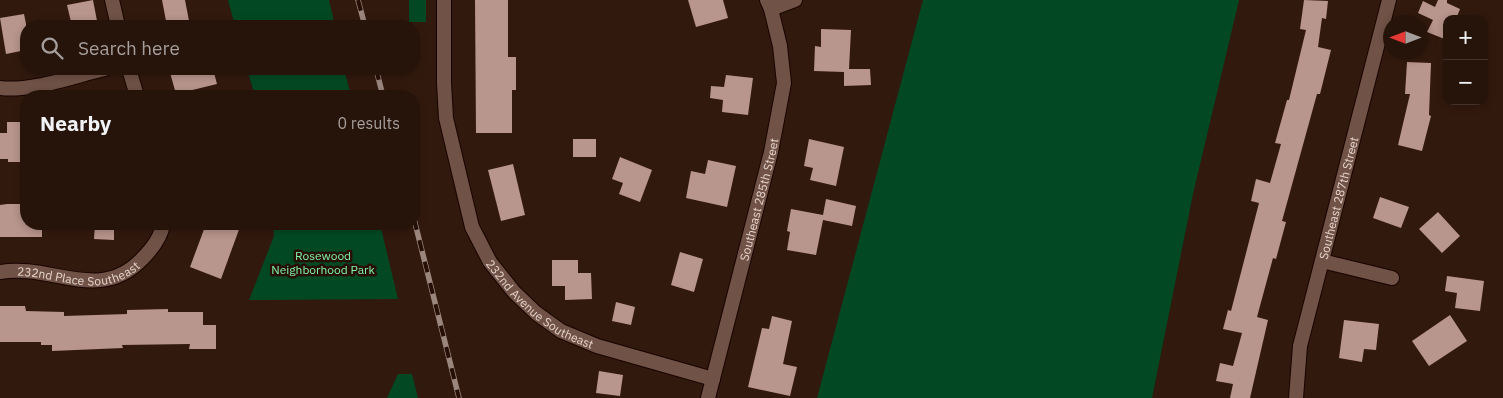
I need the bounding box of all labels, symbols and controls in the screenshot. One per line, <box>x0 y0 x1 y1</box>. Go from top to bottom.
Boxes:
north arrow <box>1383 15 1428 60</box>
map controls <box>1443 15 1488 105</box>
button: + <box>1443 15 1488 60</box>
search box <box>20 20 420 75</box>
icon: search <box>38 34 66 62</box>
text: Search here <box>78 36 180 60</box>
button: − <box>1443 60 1488 105</box>
text: Nearby <box>40 109 111 137</box>
text: 0 results <box>337 113 400 133</box>
street label: Southeast 287th Street <box>1315 135 1361 261</box>
street label: Southeast 285th Street <box>736 137 781 262</box>
park label: Rosewood Neighborhood Park <box>271 248 375 277</box>
street label: 232nd Avenue Southeast <box>483 256 596 351</box>
street label: 232nd Place Southeast <box>17 258 142 288</box>

